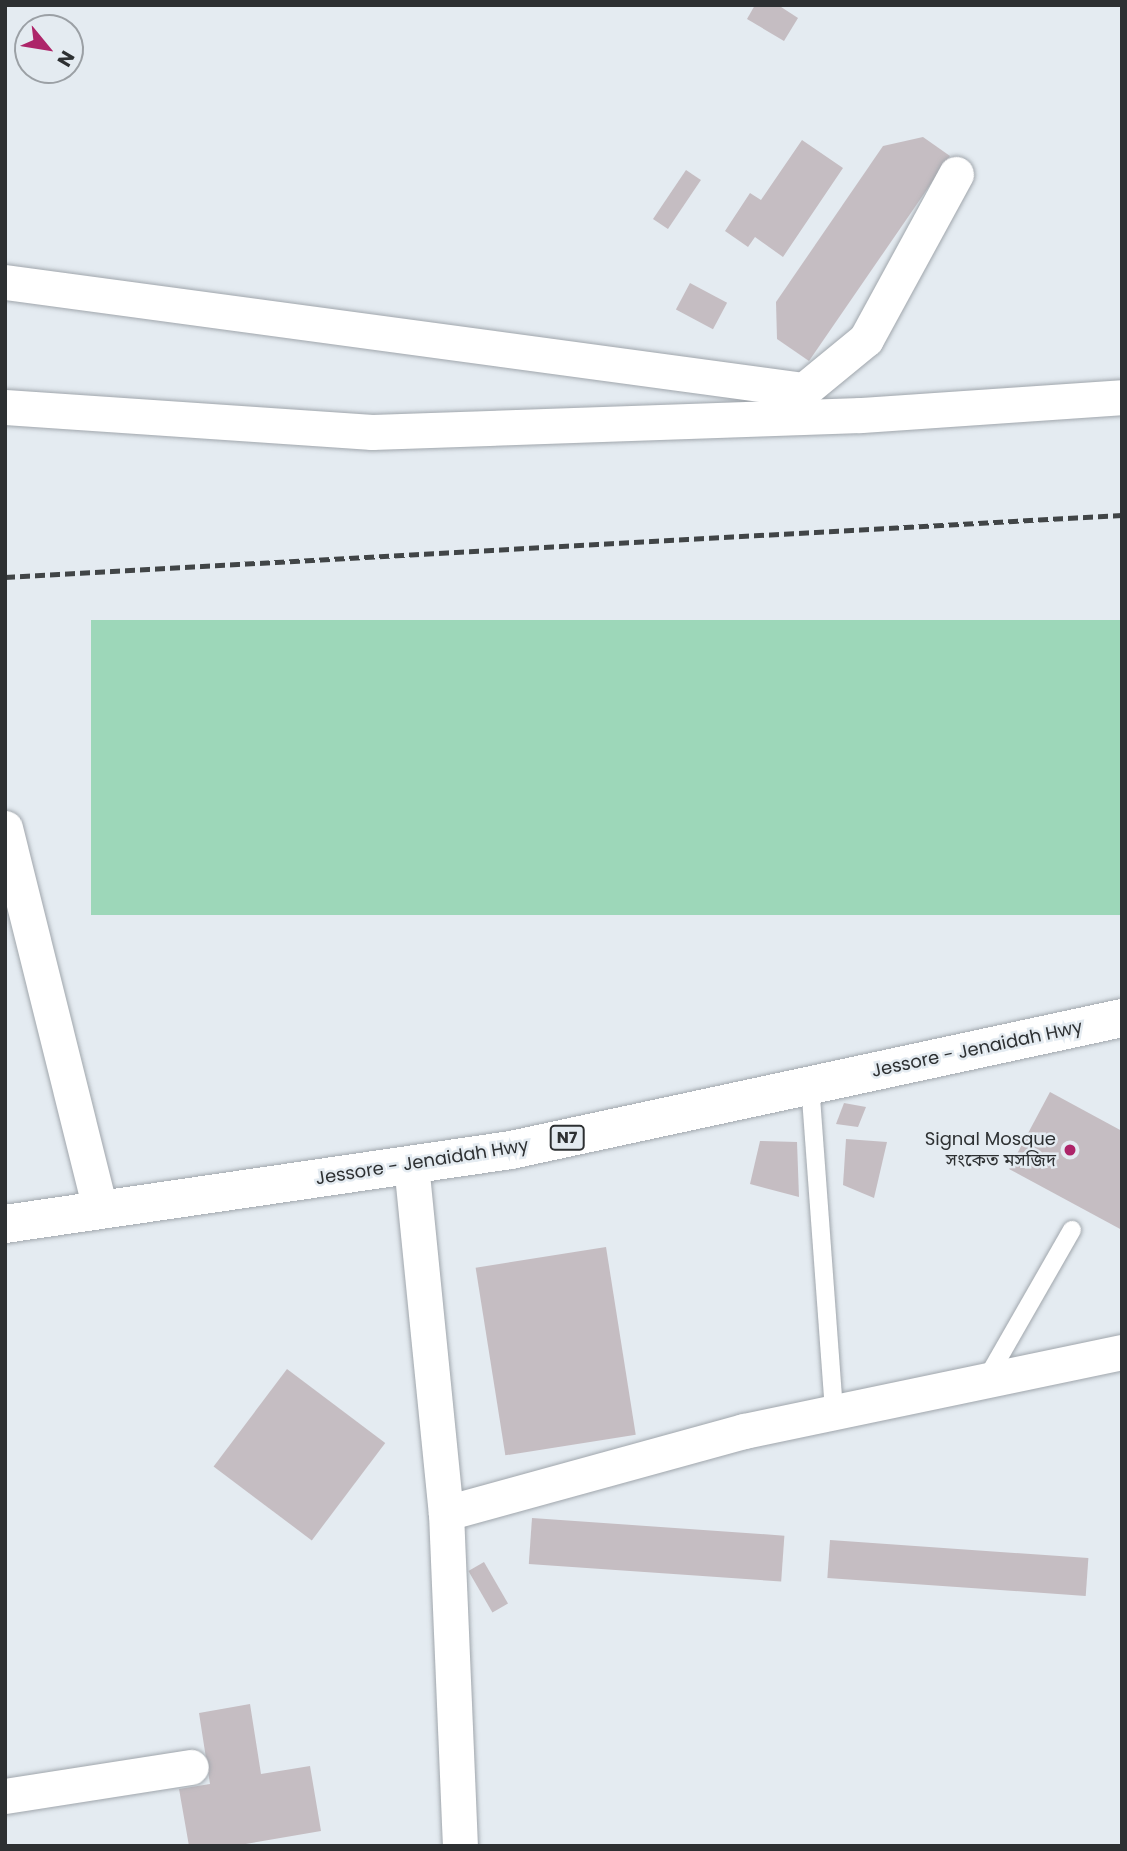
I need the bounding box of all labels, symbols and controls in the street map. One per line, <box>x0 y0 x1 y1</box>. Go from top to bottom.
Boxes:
north arrow <box>14 14 84 84</box>
text: N <box>51 46 81 72</box>
street label: Jessore - Jenaidah Hwy <box>869 1016 1085 1082</box>
road number: N7 <box>550 1126 584 1150</box>
place label: Signal Mosque সংকেত মসজিদ <box>925 1129 1056 1172</box>
street label: Jessore - Jenaidah Hwy <box>314 1134 530 1190</box>
marker: Signal Mosque সংকেত মসজিদ <box>1062 1142 1078 1158</box>

